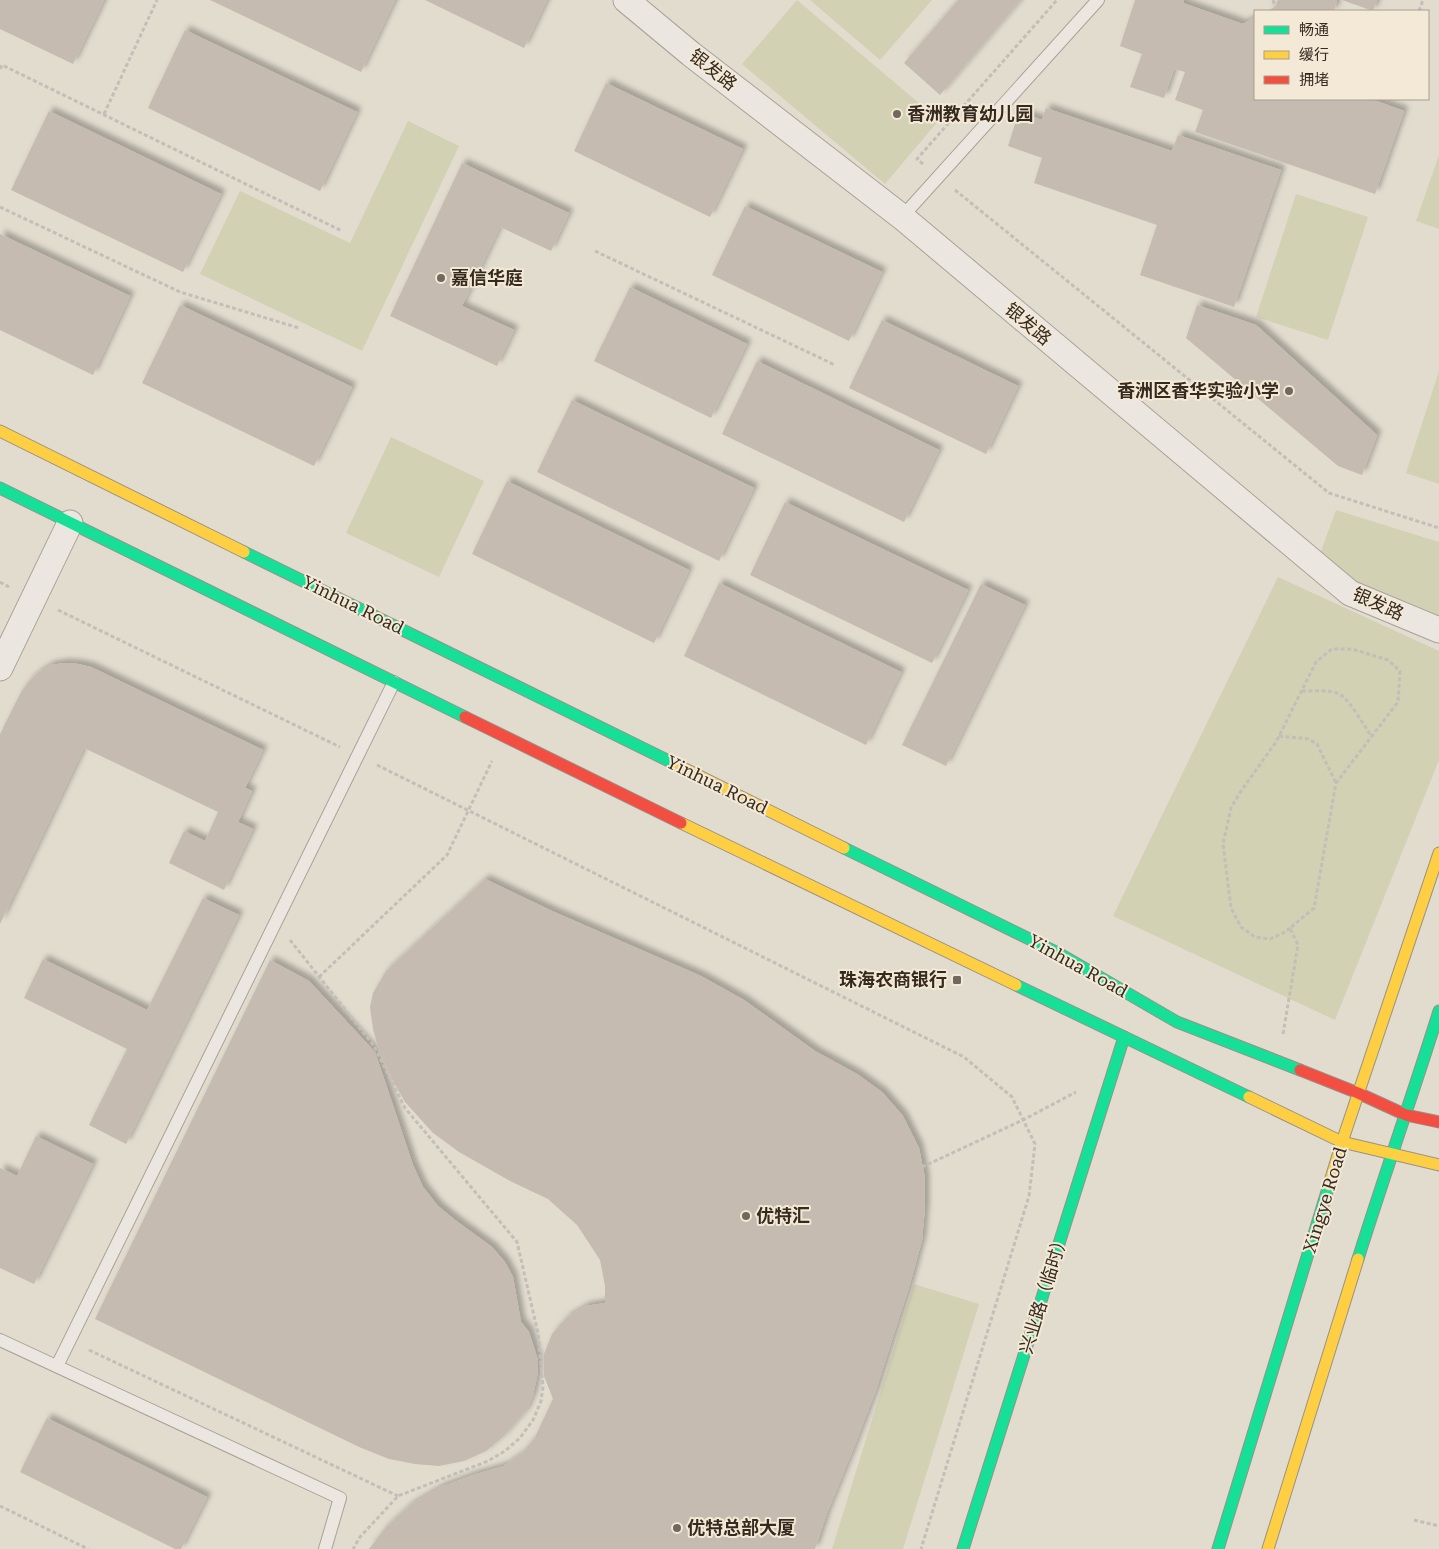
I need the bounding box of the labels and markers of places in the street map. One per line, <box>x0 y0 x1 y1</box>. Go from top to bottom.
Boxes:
place label: 香洲教育幼儿园 <box>907 103 1033 124</box>
marker: 香洲教育幼儿园 <box>891 108 903 120</box>
place label: 嘉信华庭 <box>451 267 523 288</box>
marker: 嘉信华庭 <box>435 272 447 284</box>
place label: 香洲区香华实验小学 <box>1117 380 1279 401</box>
marker: 香洲区香华实验小学 <box>1283 385 1295 397</box>
place label: 珠海农商银行 <box>839 969 947 990</box>
marker: 珠海农商银行 <box>951 974 963 986</box>
place label: 优特汇 <box>756 1205 810 1226</box>
marker: 优特汇 <box>740 1210 752 1222</box>
place label: 优特总部大厦 <box>687 1517 795 1538</box>
marker: 优特总部大厦 <box>671 1522 683 1534</box>

